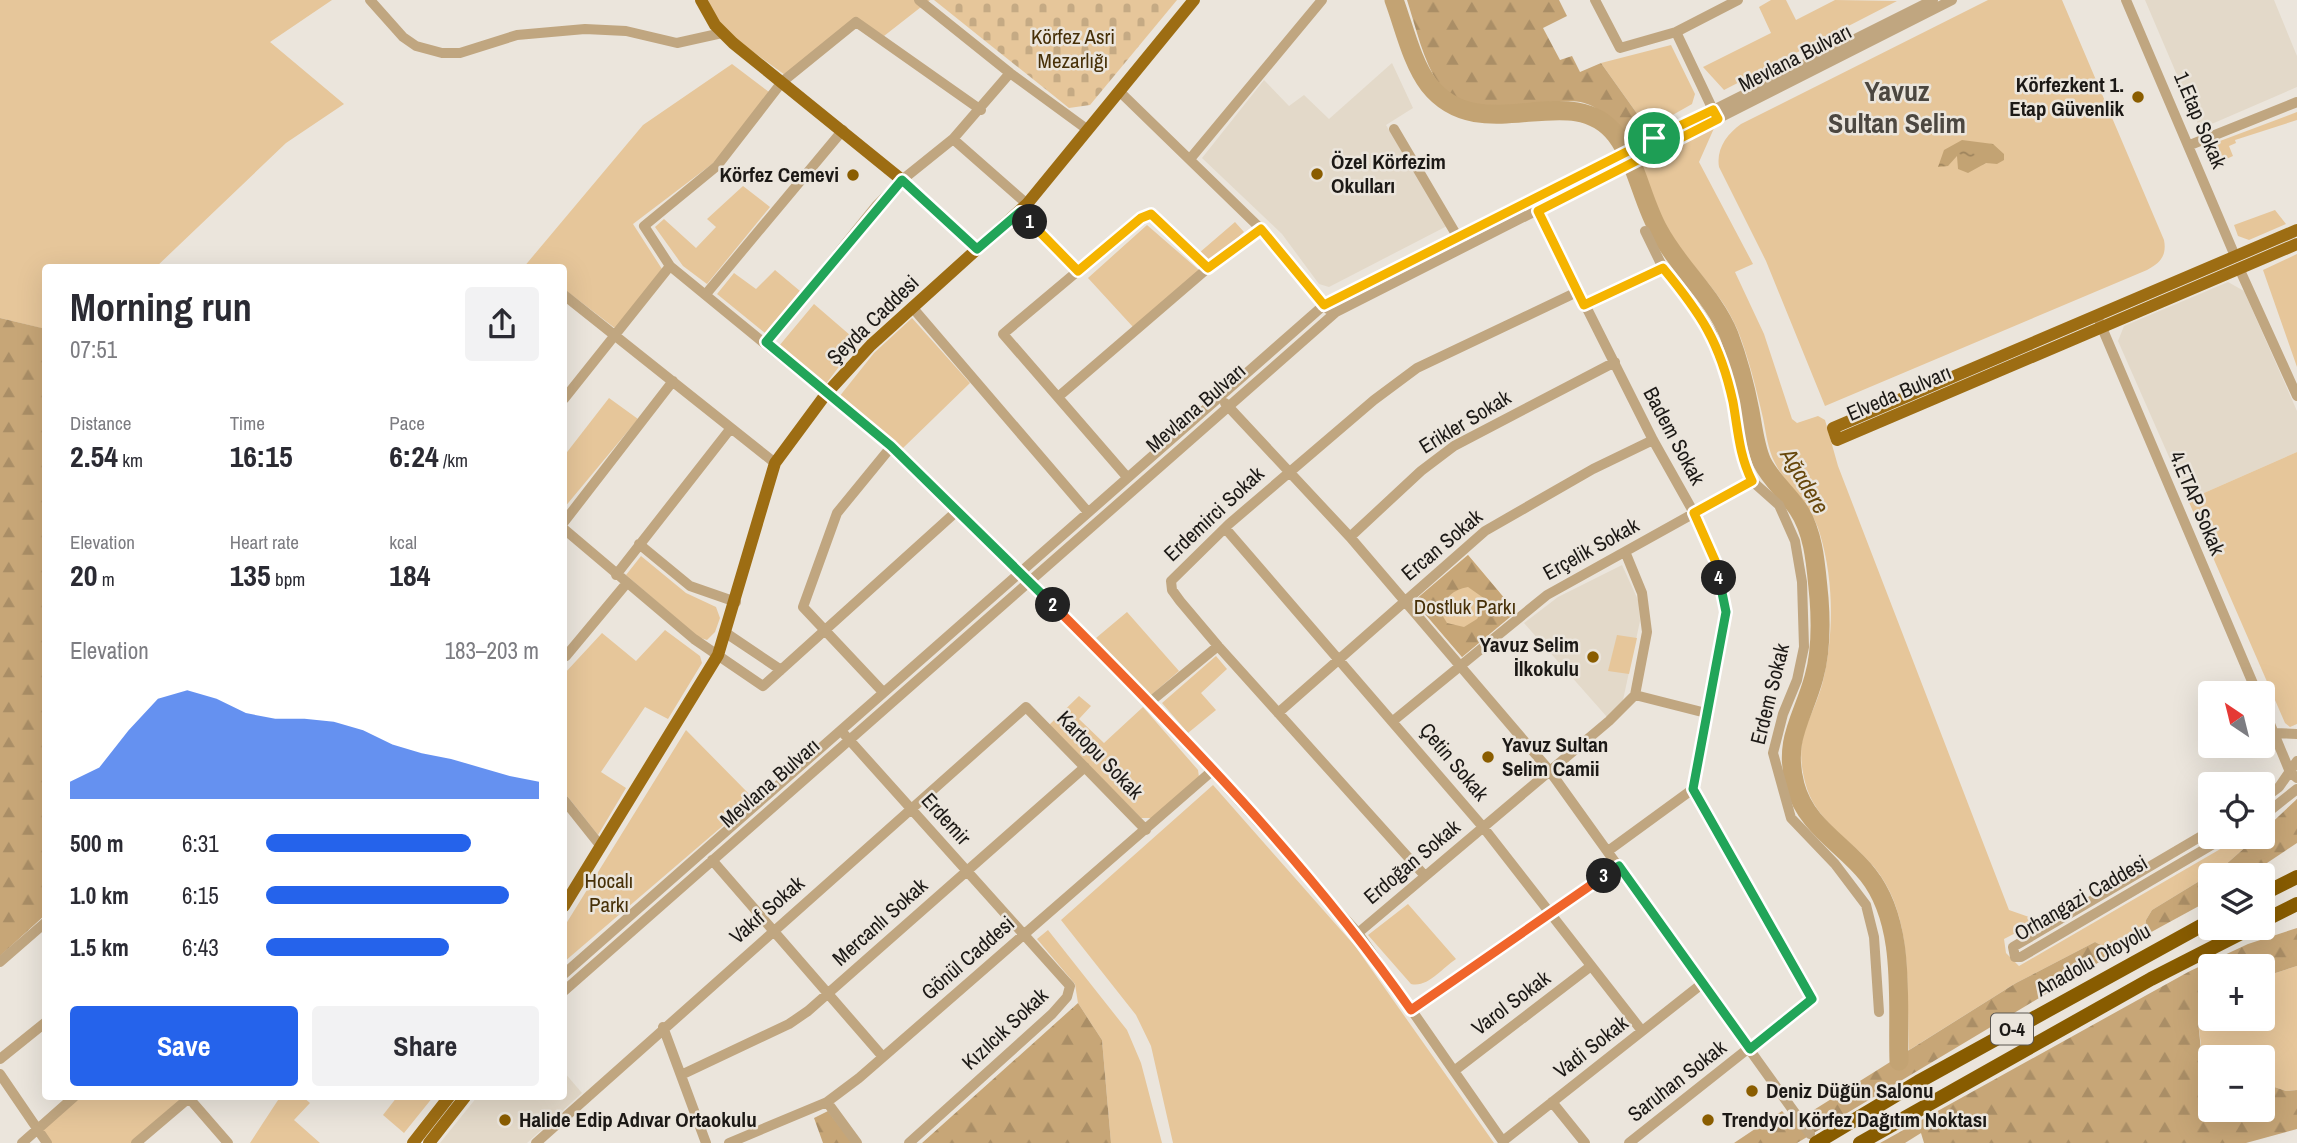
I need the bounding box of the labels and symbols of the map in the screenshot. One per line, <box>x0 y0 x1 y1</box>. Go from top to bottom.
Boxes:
street label: Mevlana Bulvarı <box>1733 17 1856 99</box>
park label: Körfez Asri Mezarlığı <box>1031 22 1115 75</box>
street label: 1.Etap Sokak <box>2167 67 2234 173</box>
place label: Körfezkent 1. Etap Güvenlik <box>2009 70 2124 123</box>
district label: Yavuz Sultan Selim <box>1828 72 1966 142</box>
marker: Körfezkent 1. Etap Güvenlik <box>2130 89 2146 105</box>
pin <box>1624 108 1684 168</box>
place label: Özel Körfezim Okulları <box>1331 147 1446 200</box>
place label: Körfez Cemevi <box>719 160 839 189</box>
marker: Özel Körfezim Okulları <box>1309 166 1325 182</box>
marker: Körfez Cemevi <box>845 167 861 183</box>
pin: 1 <box>1012 204 1048 240</box>
street label: Şeyda Caddesi <box>820 268 925 371</box>
street label: Mevlana Bulvarı <box>1140 356 1252 459</box>
street label: Elveda Bulvarı <box>1842 358 1956 428</box>
street label: Badem Sokak <box>1636 382 1713 490</box>
street label: Erikler Sokak <box>1413 383 1516 460</box>
water label: Ağadere <box>1773 441 1837 519</box>
street label: 4.ETAP Sokak <box>2163 446 2233 560</box>
street label: Erdemirci Sokak <box>1157 459 1270 568</box>
street label: Ercan Sokak <box>1395 502 1489 587</box>
street label: Erçelik Sokak <box>1538 510 1644 587</box>
pin: 4 <box>1702 560 1736 596</box>
pin: 2 <box>1036 588 1070 622</box>
park label: Dostluk Parkı <box>1414 592 1516 621</box>
place label: Yavuz Selim İlkokulu <box>1479 630 1579 683</box>
street label: Erdem Sokak <box>1743 640 1796 748</box>
marker: Yavuz Selim İlkokulu <box>1585 649 1601 665</box>
north arrow <box>2198 681 2275 758</box>
street label: Kartopu Sokak <box>1051 704 1150 806</box>
street label: Çetin Sokak <box>1413 716 1496 807</box>
place label: Yavuz Sultan Selim Camii <box>1502 730 1608 783</box>
street label: Mevlana Bulvarı <box>714 731 826 834</box>
marker: Yavuz Sultan Selim Camii <box>1480 749 1496 765</box>
street label: Erdemir <box>915 786 978 851</box>
street label: Erdoğan Sokak <box>1357 812 1466 911</box>
street label: Orhangazi Caddesi <box>2009 848 2153 947</box>
pin: 3 <box>1586 858 1622 894</box>
park label: Hocalı Parkı <box>585 866 633 919</box>
street label: Vakıf Sokak <box>723 869 811 950</box>
street label: Mercanlı Sokak <box>826 871 934 972</box>
street label: Gönül Caddesi <box>915 909 1021 1006</box>
street label: Anadolu Otoyolu <box>2029 916 2155 1004</box>
street label: Varol Sokak <box>1465 963 1556 1042</box>
street label: Kızılcık Sokak <box>955 981 1054 1076</box>
street label: Vadi Sokak <box>1548 1008 1634 1085</box>
road number: O-4 <box>1991 1014 2033 1044</box>
street label: Saruhan Sokak <box>1621 1033 1732 1128</box>
place label: Deniz Düğün Salonu <box>1766 1076 1933 1105</box>
marker: Deniz Düğün Salonu <box>1744 1083 1760 1099</box>
place label: Halide Edip Adıvar Ortaokulu <box>519 1105 757 1134</box>
place label: Trendyol Körfez Dağıtım Noktası <box>1722 1105 1987 1134</box>
marker: Halide Edip Adıvar Ortaokulu <box>497 1112 513 1128</box>
marker: Trendyol Körfez Dağıtım Noktası <box>1700 1112 1716 1128</box>

